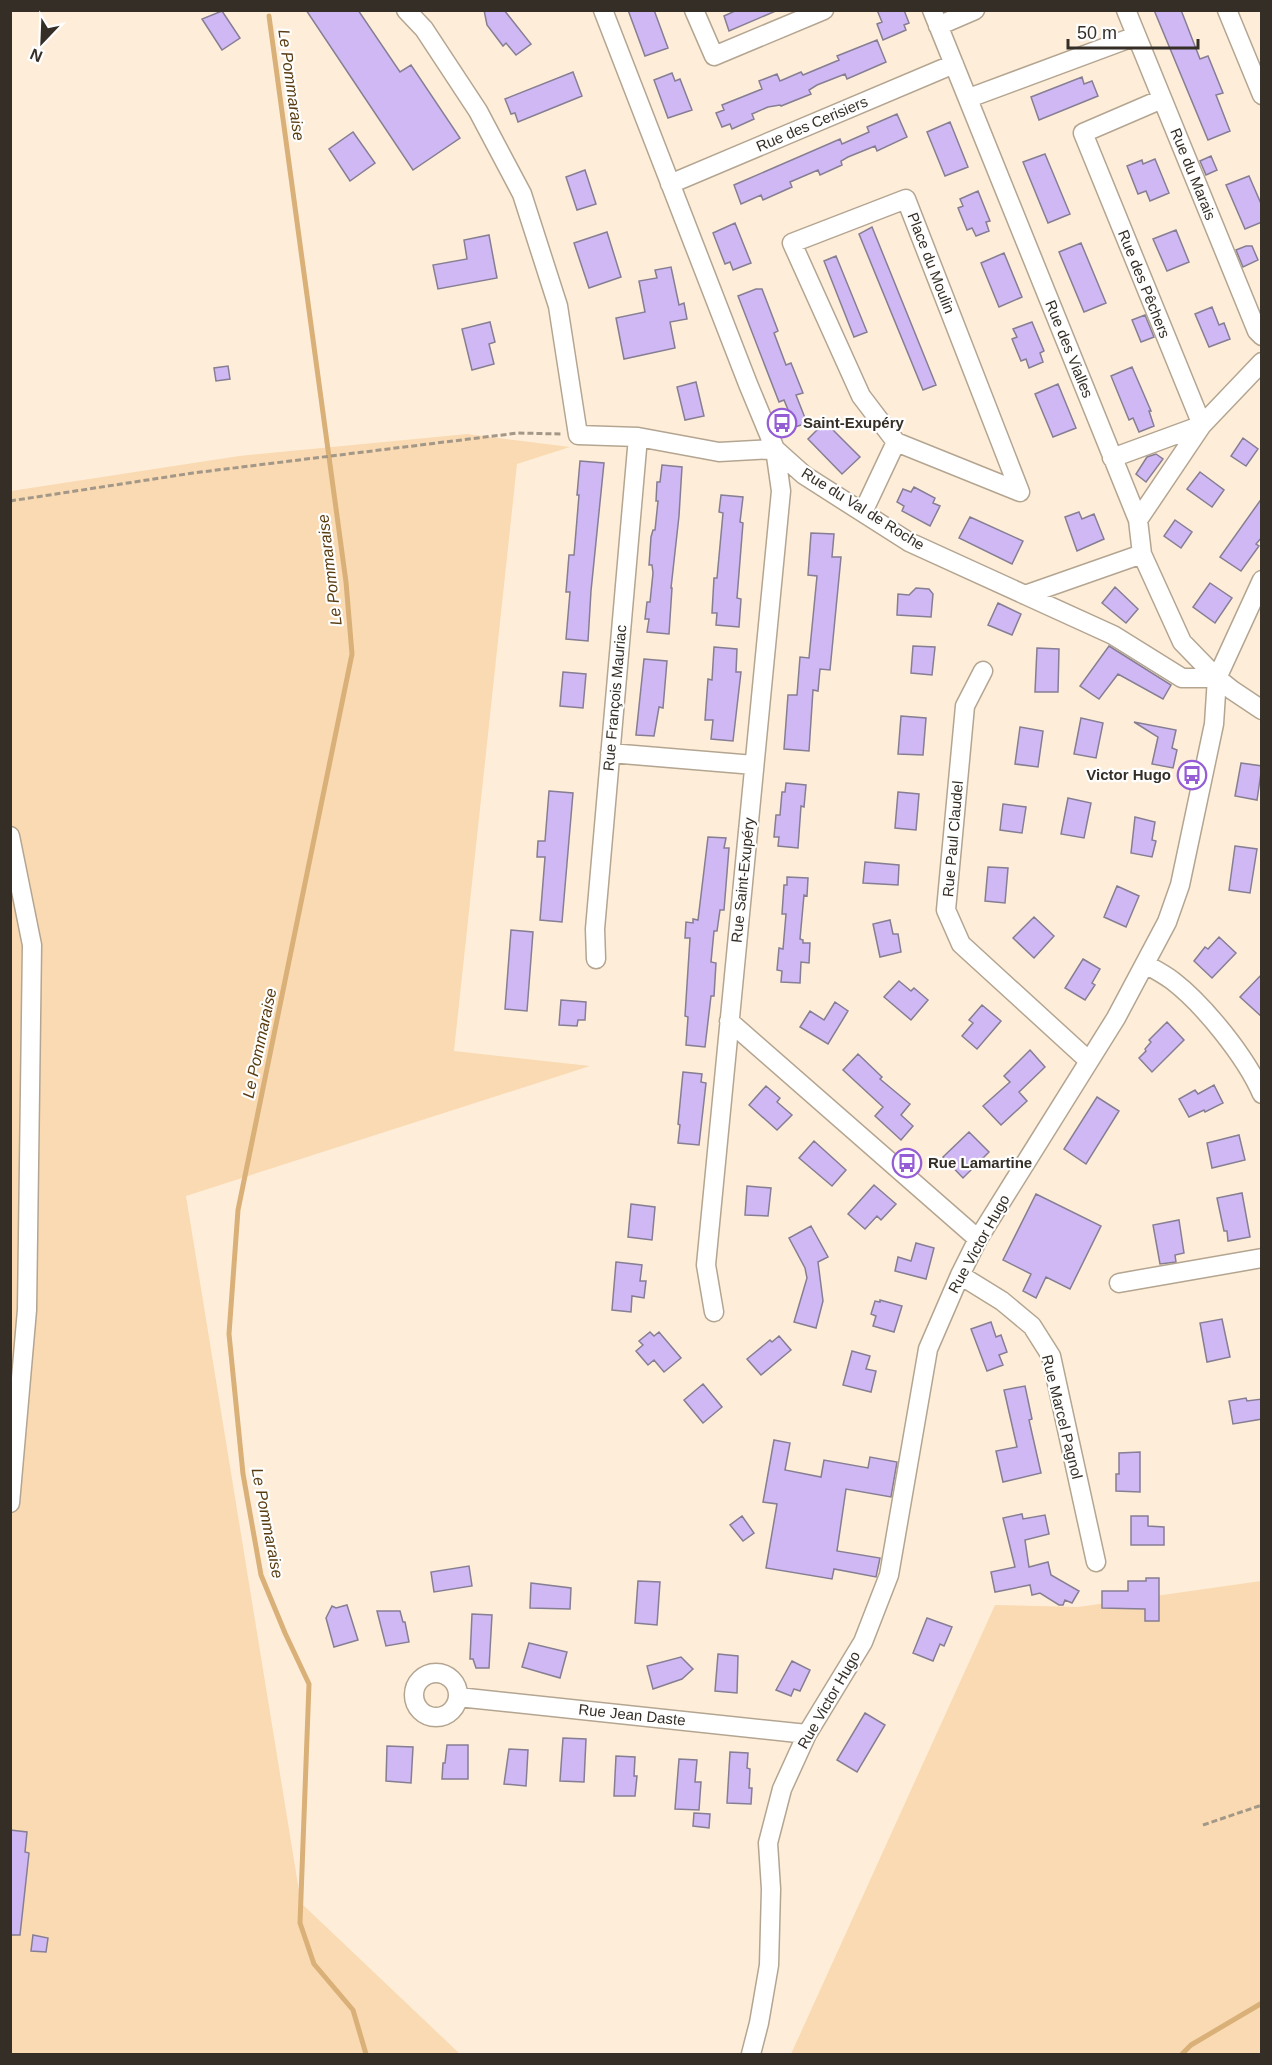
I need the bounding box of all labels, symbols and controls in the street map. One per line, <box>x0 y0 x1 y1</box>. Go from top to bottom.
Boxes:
north arrow <box>12 12 72 72</box>
scale bar <box>1068 12 1198 50</box>
text: 50 m <box>1077 23 1117 43</box>
water label: Le Pommaraise <box>275 28 308 142</box>
text: N <box>28 45 45 65</box>
street label: Rue des Cerisiers <box>754 92 870 155</box>
street label: Rue du Marais <box>1167 125 1220 222</box>
street label: Place du Moulin <box>904 210 959 316</box>
street label: Rue des Pêchers <box>1115 227 1174 340</box>
street label: Rue des Vialles <box>1042 297 1097 400</box>
bus stop icon: Saint-Exupéry <box>766 407 798 439</box>
place label: Saint-Exupéry <box>803 414 905 431</box>
street label: Rue du Val de Roche <box>799 464 928 553</box>
water label: Le Pommaraise <box>314 513 345 627</box>
street label: Rue François Mauriac <box>600 624 629 772</box>
bus stop icon: Victor Hugo <box>1176 759 1208 791</box>
place label: Victor Hugo <box>1086 766 1171 783</box>
street label: Rue Paul Claudel <box>939 780 966 898</box>
street label: Rue Saint-Exupéry <box>727 816 758 943</box>
water label: Le Pommaraise <box>240 986 279 1100</box>
bus stop icon: Rue Lamartine <box>891 1147 923 1179</box>
place label: Rue Lamartine <box>928 1154 1032 1171</box>
street label: Rue Victor Hugo <box>945 1192 1013 1296</box>
street label: Rue Marcel Pagnol <box>1039 1353 1086 1481</box>
water label: Le Pommaraise <box>248 1466 287 1580</box>
street label: Rue Victor Hugo <box>794 1648 863 1752</box>
street label: Rue Jean Daste <box>578 1700 686 1729</box>

